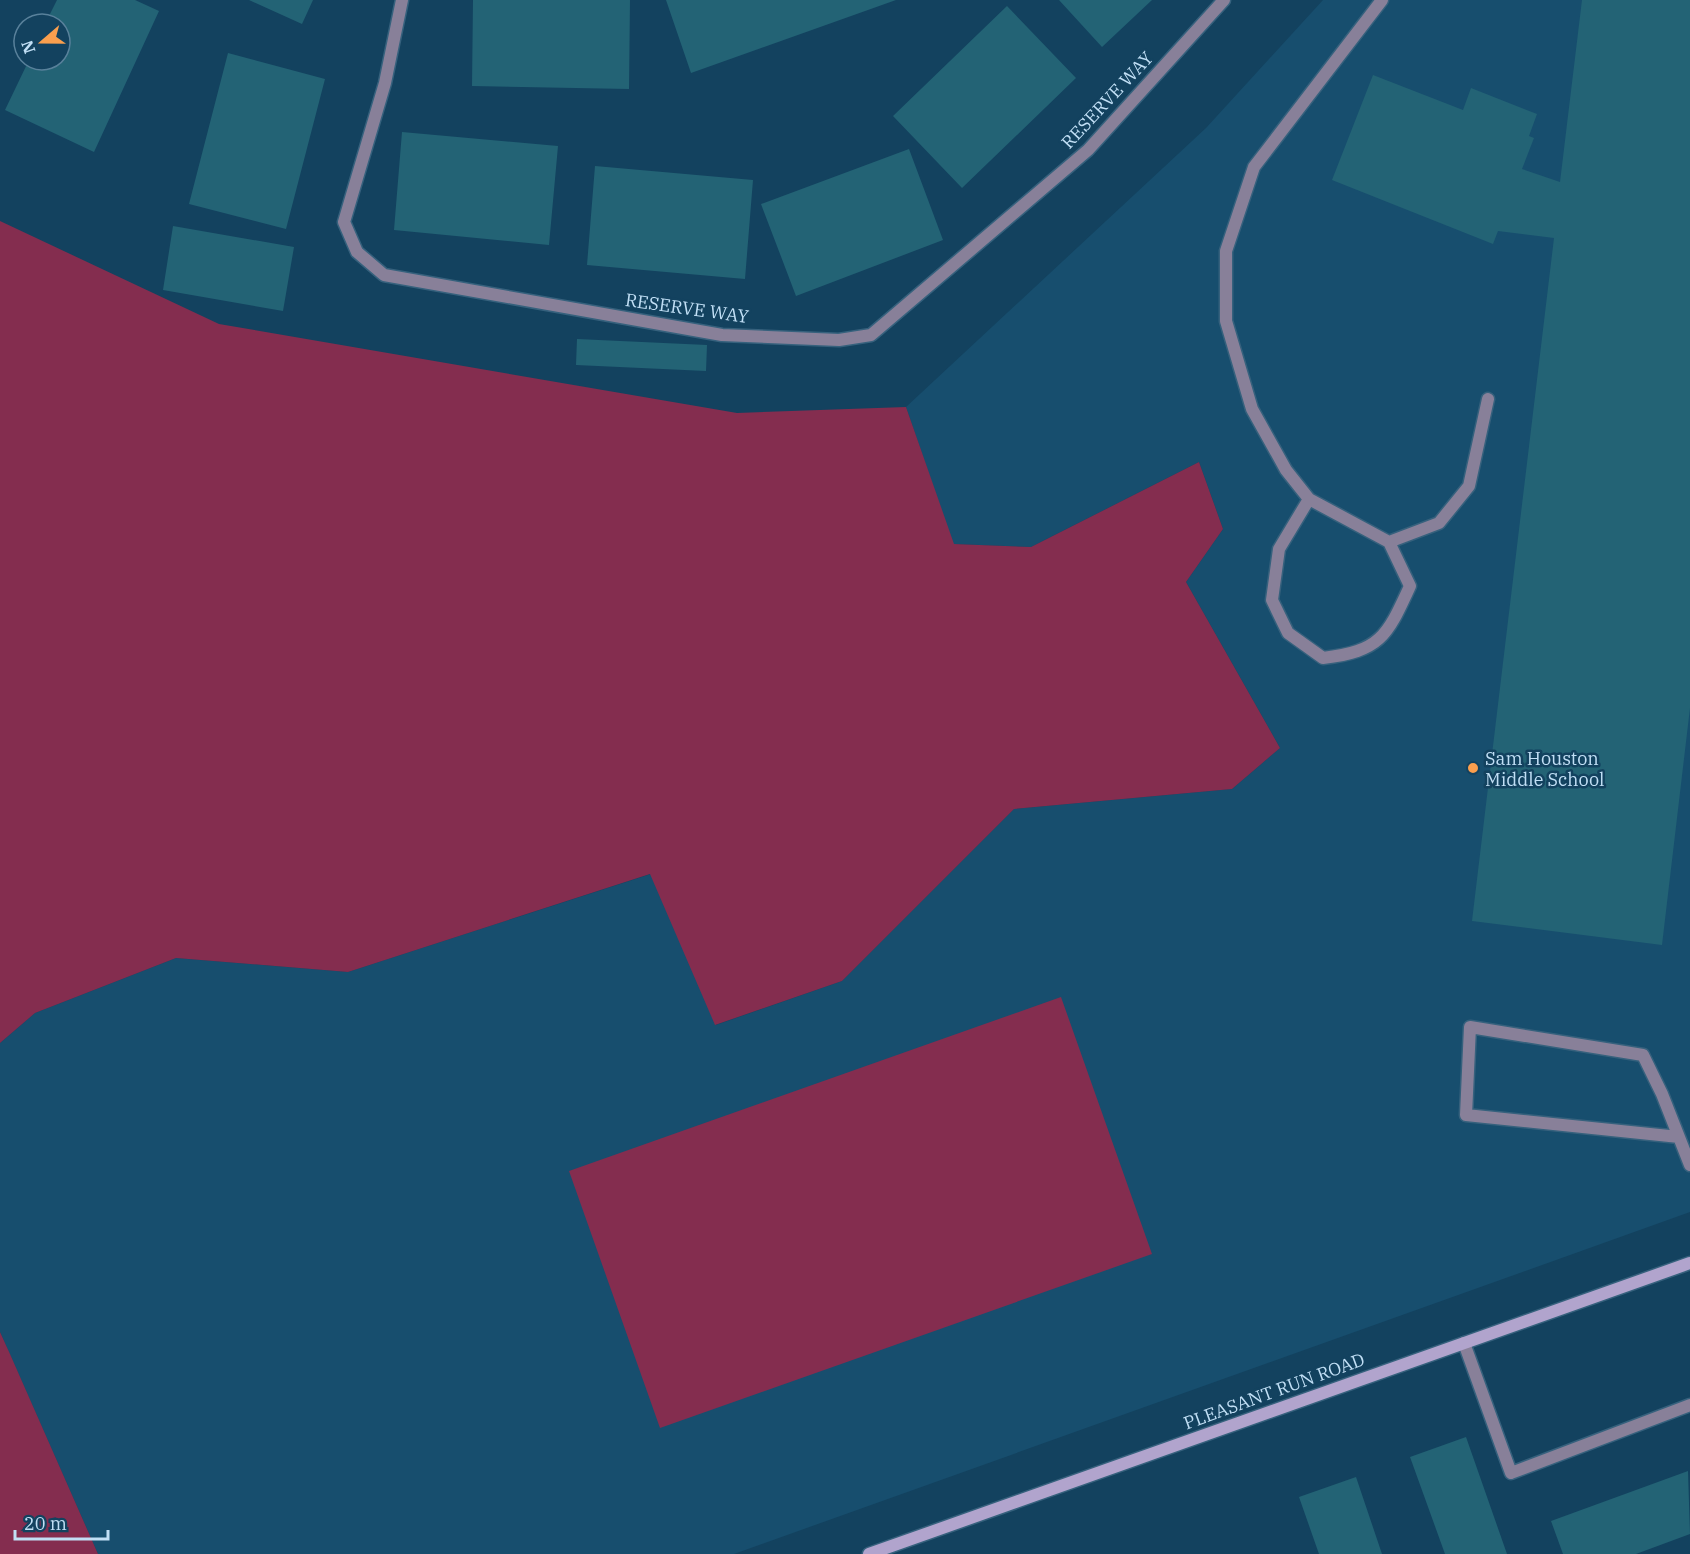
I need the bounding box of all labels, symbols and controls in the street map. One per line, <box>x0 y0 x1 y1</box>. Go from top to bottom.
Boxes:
north arrow <box>12 12 72 72</box>
text: N <box>16 38 39 56</box>
street label: RESERVE WAY <box>1056 46 1158 153</box>
street label: RESERVE WAY <box>624 288 751 328</box>
place label: Sam Houston Middle School <box>1485 747 1604 791</box>
marker: Sam Houston Middle School <box>1466 761 1480 775</box>
street label: PLEASANT RUN ROAD <box>1180 1347 1368 1435</box>
scale bar <box>15 1503 108 1541</box>
text: 20 m <box>24 1512 67 1535</box>

